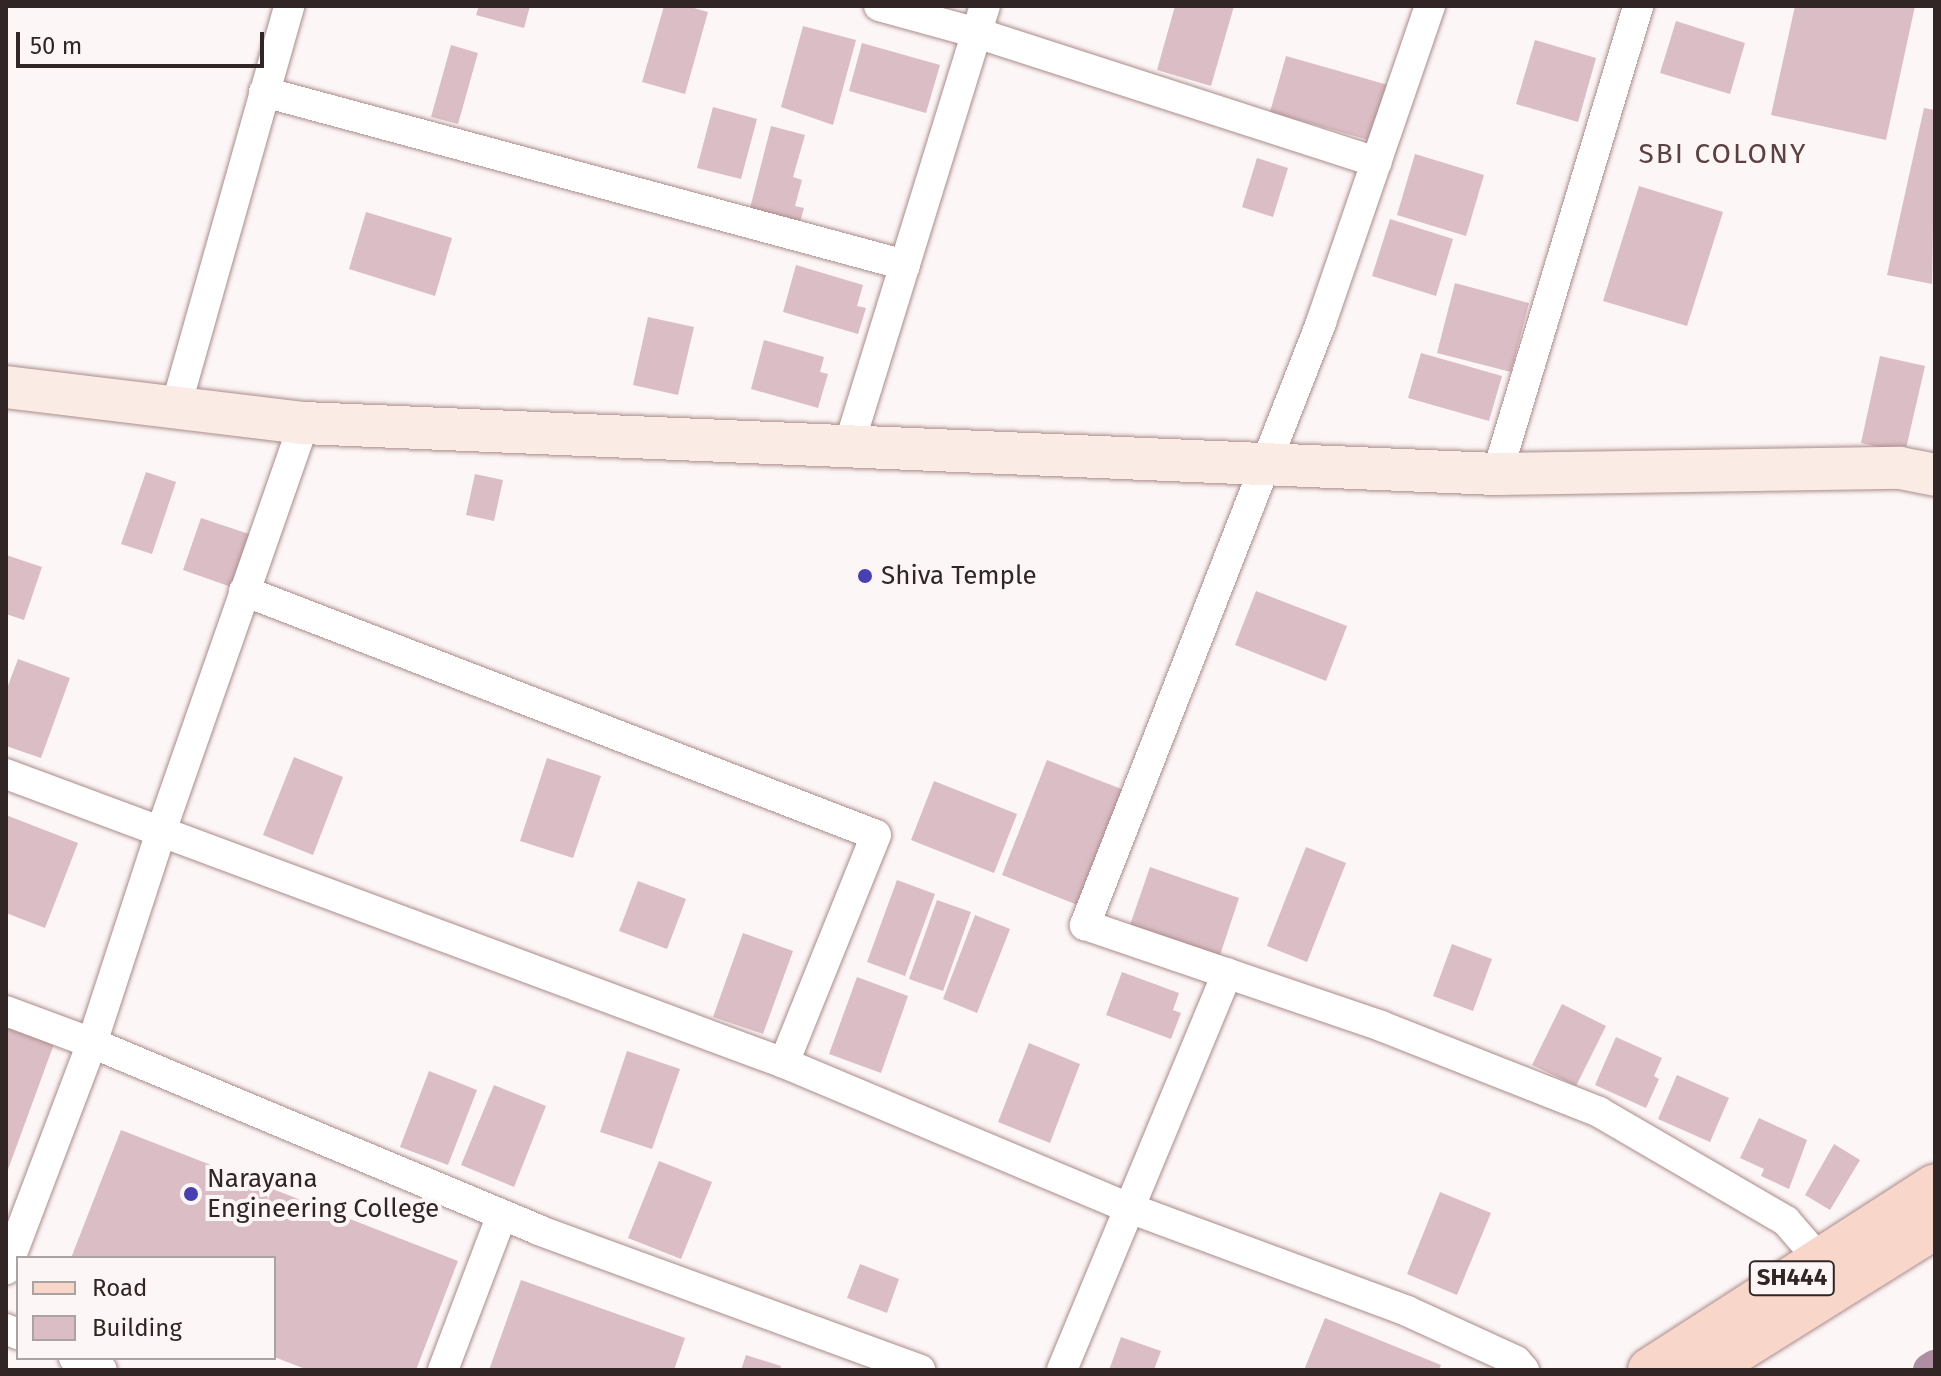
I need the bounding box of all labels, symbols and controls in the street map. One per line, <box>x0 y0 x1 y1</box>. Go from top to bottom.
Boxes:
scale bar <box>20 16 268 66</box>
text: 50 m <box>30 32 82 60</box>
district label: SBI COLONY <box>1638 137 1808 171</box>
place label: Shiva Temple <box>881 560 1037 592</box>
marker: Shiva Temple <box>856 567 874 585</box>
place label: Narayana Engineering College <box>207 1163 439 1224</box>
marker: Narayana Engineering College <box>182 1185 200 1203</box>
legend <box>16 1256 276 1360</box>
road number: SH444 <box>1748 1258 1836 1298</box>
text: Road <box>92 1274 147 1302</box>
text: Building <box>92 1314 182 1342</box>

